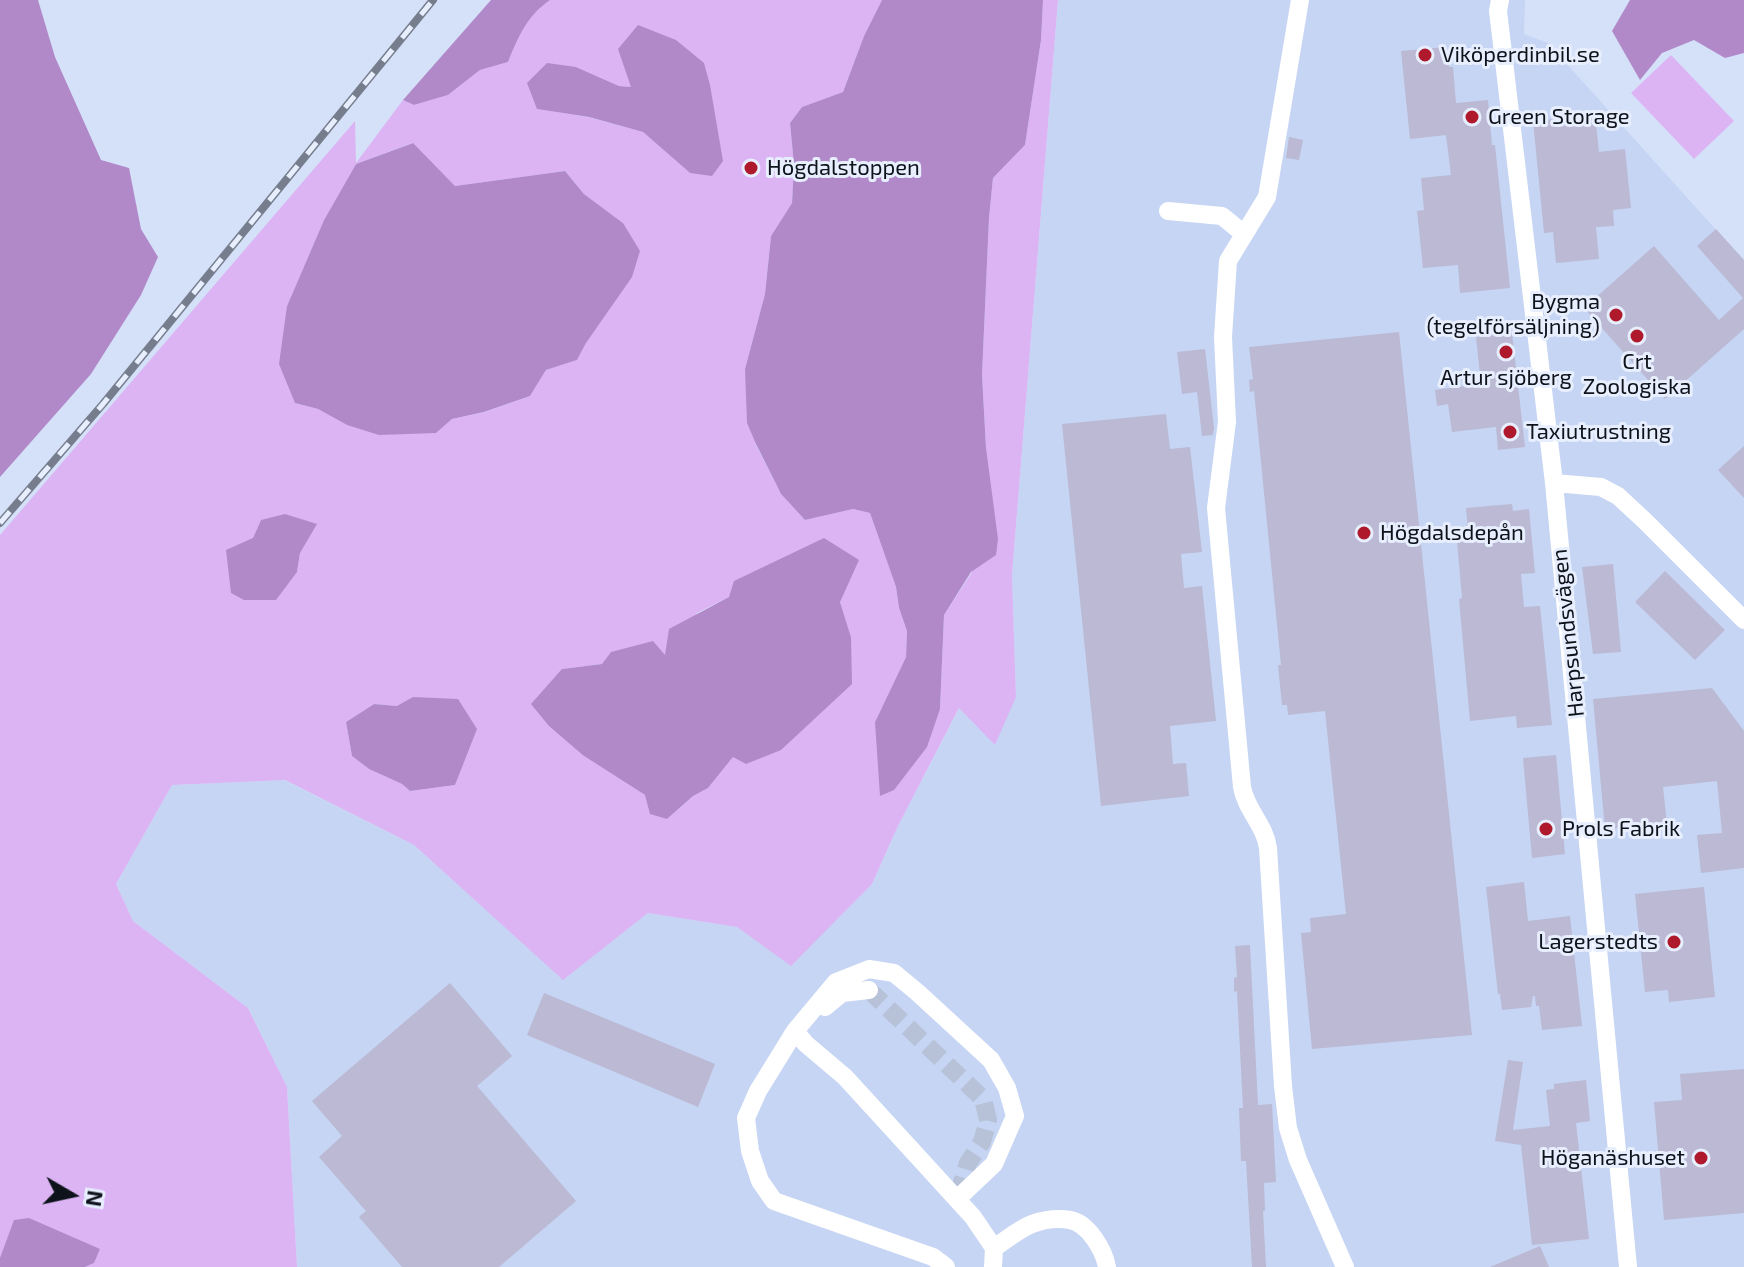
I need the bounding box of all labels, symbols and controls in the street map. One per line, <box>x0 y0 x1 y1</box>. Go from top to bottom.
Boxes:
place label: Viköperdinbil.se <box>1441 42 1600 68</box>
marker: Viköperdinbil.se <box>1416 46 1434 64</box>
place label: Green Storage <box>1488 104 1630 130</box>
marker: Green Storage <box>1463 108 1481 126</box>
place label: Högdalstoppen <box>767 155 920 181</box>
marker: Högdalstoppen <box>742 159 760 177</box>
place label: Bygma (tegelförsäljning) <box>1427 289 1600 340</box>
marker: Bygma (tegelförsäljning) <box>1607 306 1625 324</box>
marker: Crt Zoologiska <box>1628 327 1646 345</box>
marker: Artur sjöberg <box>1497 343 1515 361</box>
place label: Crt Zoologiska <box>1583 349 1691 400</box>
place label: Artur sjöberg <box>1440 365 1572 391</box>
place label: Taxiutrustning <box>1526 419 1671 445</box>
marker: Taxiutrustning <box>1501 423 1519 441</box>
place label: Högdalsdepån <box>1380 520 1524 546</box>
marker: Högdalsdepån <box>1355 524 1373 542</box>
street label: Harpsundsvägen <box>1546 548 1590 718</box>
place label: Prols Fabrik <box>1562 816 1680 842</box>
marker: Prols Fabrik <box>1537 820 1555 838</box>
place label: Lagerstedts <box>1538 929 1658 955</box>
marker: Lagerstedts <box>1665 933 1683 951</box>
place label: Höganäshuset <box>1541 1145 1685 1171</box>
marker: Höganäshuset <box>1692 1149 1710 1167</box>
north arrow <box>32 1155 112 1235</box>
text: N <box>82 1189 110 1209</box>

